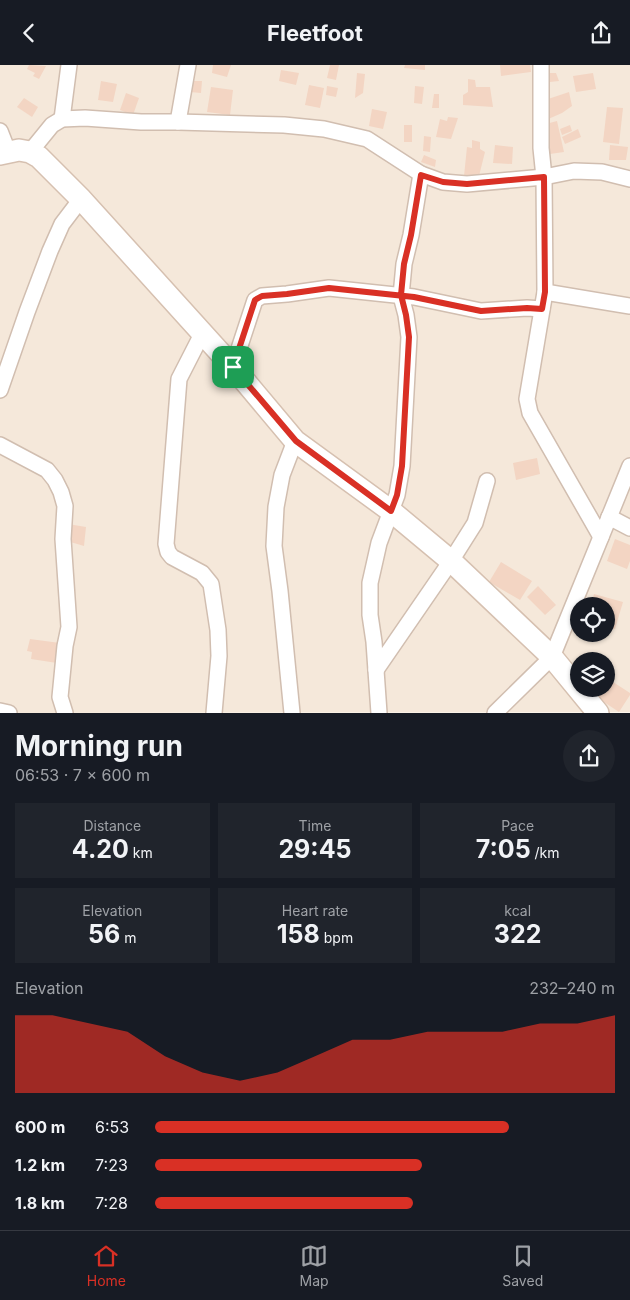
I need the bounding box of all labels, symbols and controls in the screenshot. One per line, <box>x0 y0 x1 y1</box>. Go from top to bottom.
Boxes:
icon: back <box>15 19 43 47</box>
icon: share <box>587 19 615 47</box>
text: Fleetfoot <box>267 20 363 46</box>
pin <box>212 346 254 388</box>
icon: arrive <box>219 353 247 381</box>
map controls <box>570 597 615 697</box>
button: locate <box>570 597 615 642</box>
button: layers <box>570 652 615 697</box>
text: Morning run <box>15 729 183 763</box>
button: share <box>563 730 615 782</box>
text: 06:53 · 7 × 600 m <box>15 765 150 785</box>
text: Distance <box>83 817 141 834</box>
text: Time <box>299 817 331 834</box>
text: Pace <box>501 817 534 834</box>
text: 4.20 <box>72 834 129 864</box>
text: 29:45 <box>278 834 352 864</box>
text: 7:05 <box>476 834 531 864</box>
text: km <box>129 844 153 861</box>
text: /km <box>531 844 560 861</box>
text: Elevation <box>82 902 142 919</box>
text: Heart rate <box>282 902 348 919</box>
text: kcal <box>504 902 531 919</box>
text: 56 <box>88 919 120 949</box>
text: 158 <box>277 919 320 949</box>
text: 322 <box>494 919 541 949</box>
text: m <box>120 929 137 946</box>
text: bpm <box>320 929 353 946</box>
text: Elevation <box>15 978 84 998</box>
text: 232–240 m <box>529 978 615 998</box>
text: 600 m <box>15 1117 65 1137</box>
text: 6:53 <box>95 1117 129 1137</box>
text: 1.2 km <box>15 1155 65 1175</box>
text: 7:23 <box>95 1155 128 1175</box>
text: 1.8 km <box>15 1193 65 1213</box>
text: 7:28 <box>95 1193 128 1213</box>
tab: Home <box>87 1242 126 1289</box>
tab: Map <box>300 1242 329 1289</box>
tab: Saved <box>502 1242 543 1289</box>

